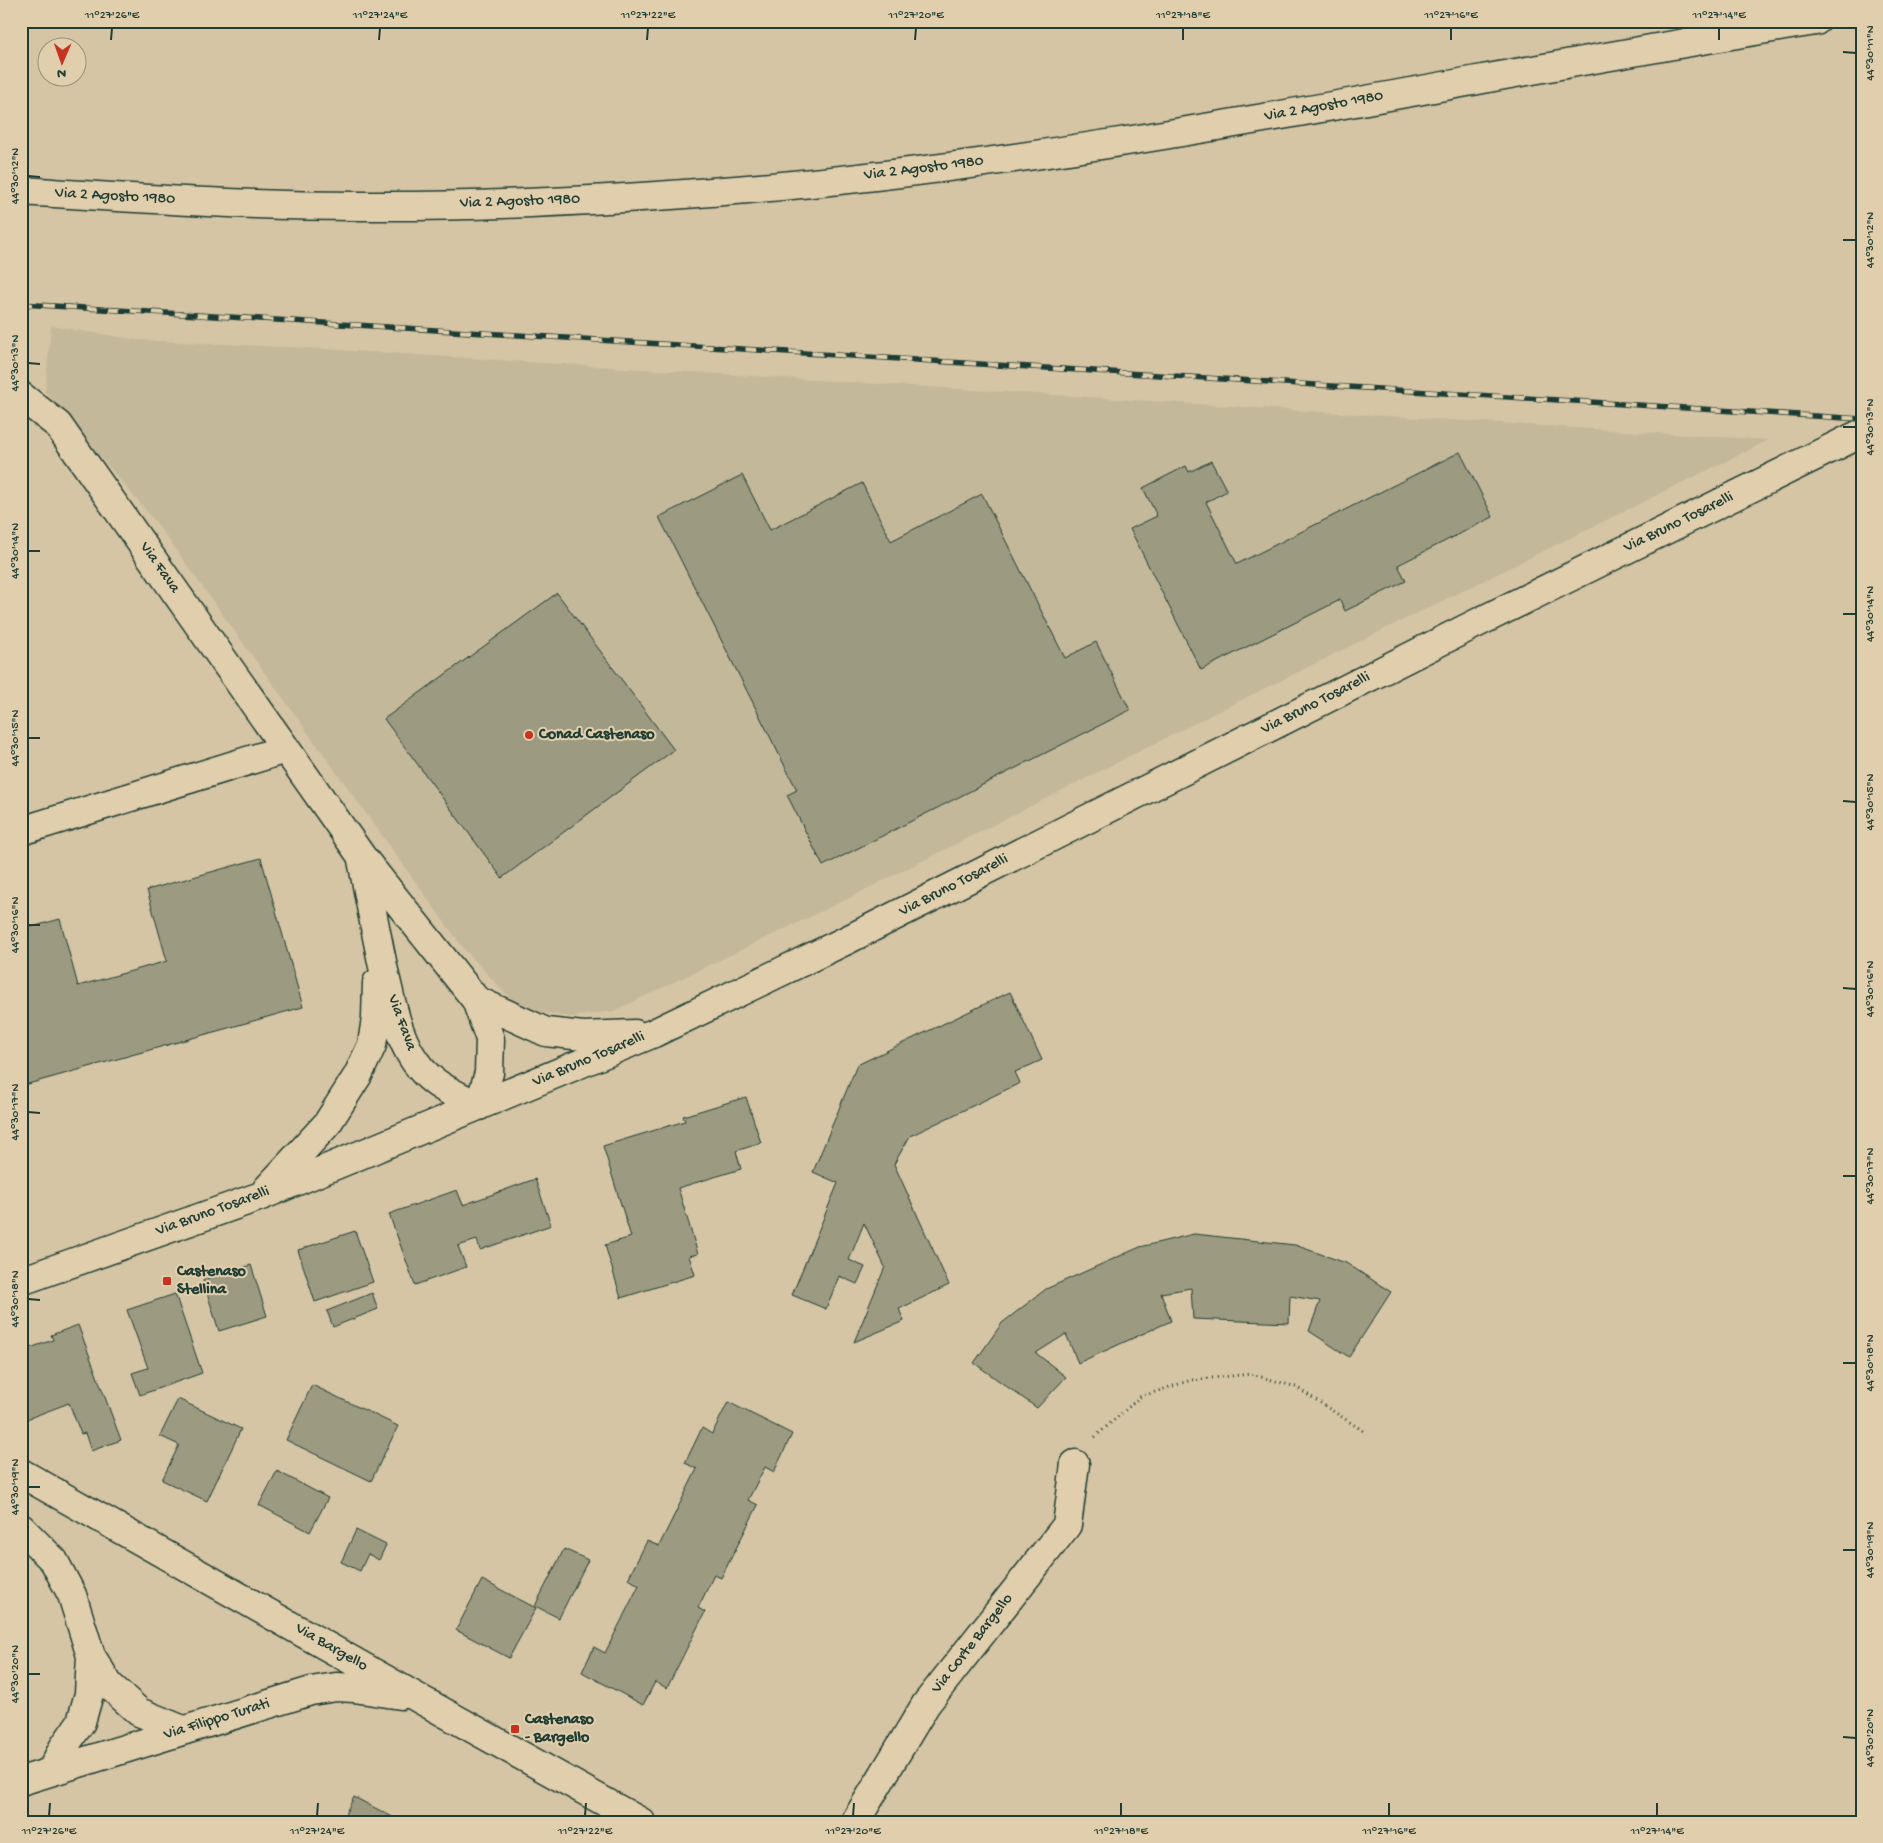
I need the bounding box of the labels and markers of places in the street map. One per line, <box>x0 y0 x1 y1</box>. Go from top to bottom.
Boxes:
place label: Conad Castenaso <box>538 726 655 745</box>
marker: Conad Castenaso <box>523 729 535 741</box>
place label: Castenaso Stellina <box>176 1263 247 1300</box>
marker: Castenaso Stellina <box>161 1275 173 1287</box>
place label: Castenaso - Bargello <box>524 1711 595 1748</box>
marker: Castenaso - Bargello <box>509 1723 521 1735</box>

